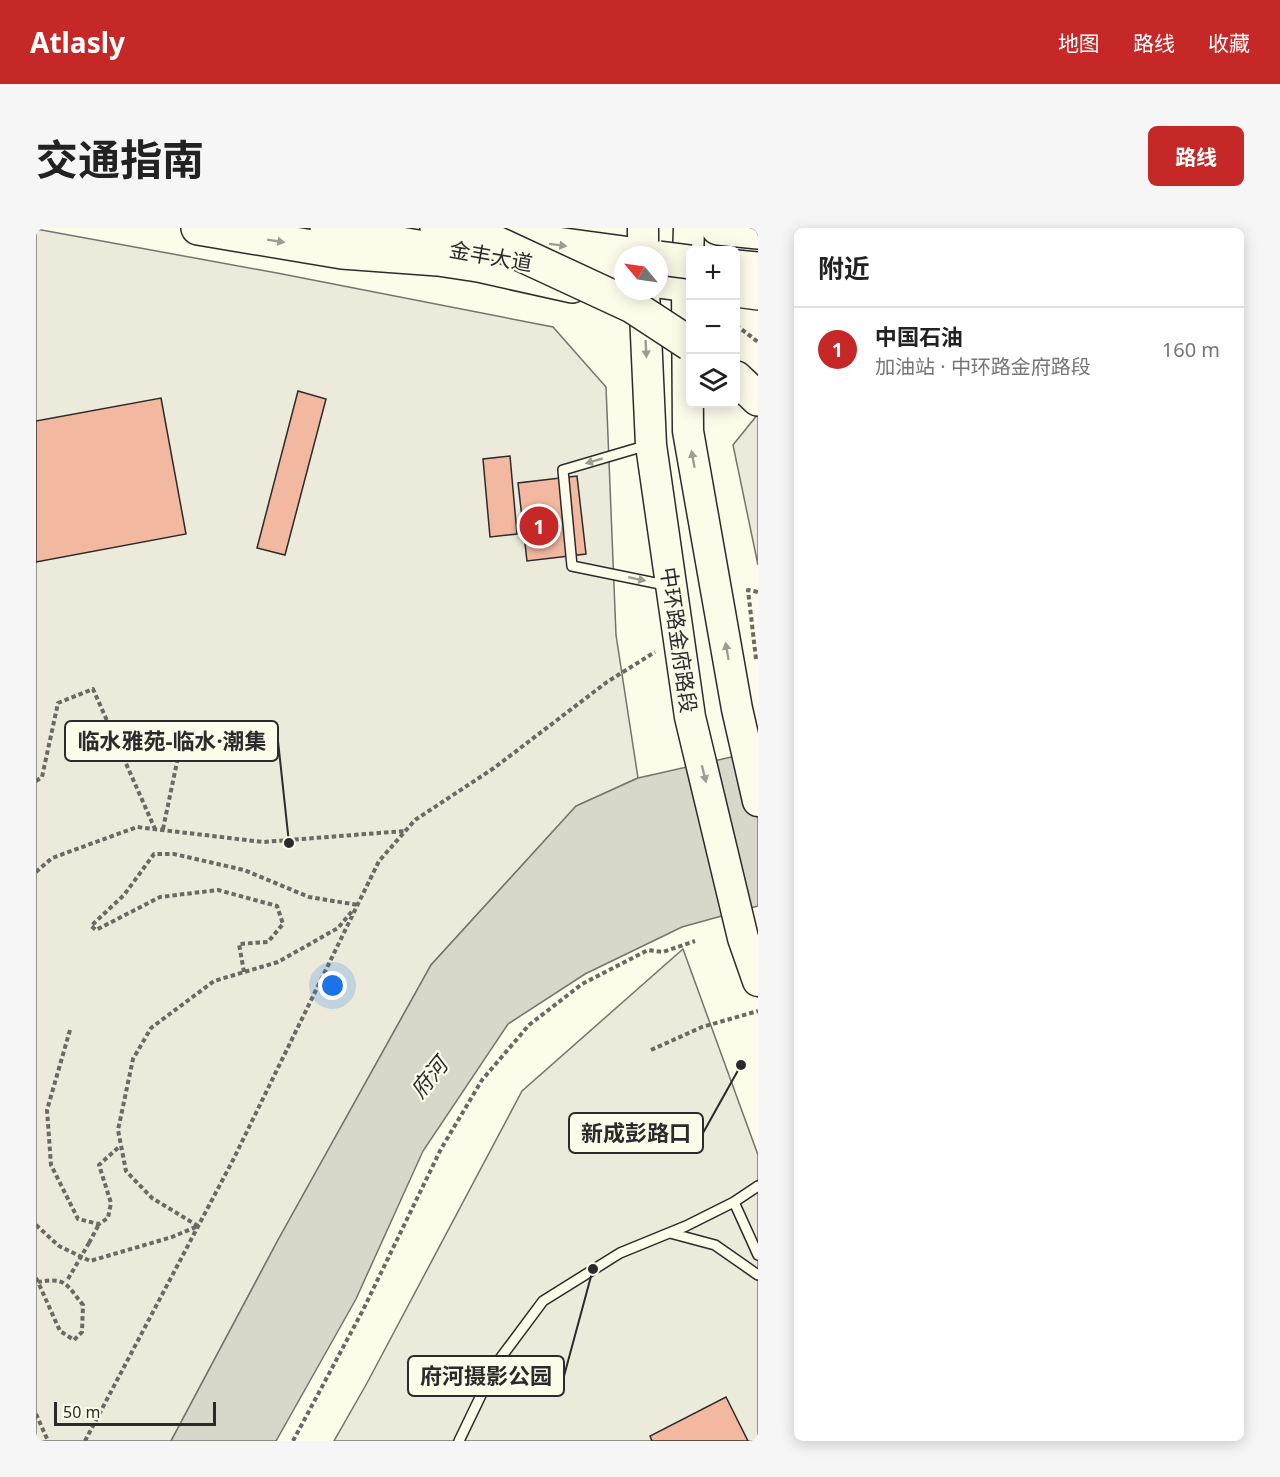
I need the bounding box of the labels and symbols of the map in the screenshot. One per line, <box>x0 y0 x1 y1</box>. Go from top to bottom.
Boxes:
street label: 金丰大道 <box>447 235 535 277</box>
one-way arrow <box>267 237 286 246</box>
one-way arrow <box>549 240 568 250</box>
north arrow <box>614 246 668 300</box>
one-way arrow <box>642 340 651 359</box>
one-way arrow <box>688 449 697 468</box>
one-way arrow <box>585 457 603 466</box>
pin: 1 <box>520 504 558 548</box>
street label: 中环路金府路段 <box>655 565 703 715</box>
one-way arrow <box>627 575 646 584</box>
one-way arrow <box>722 641 731 660</box>
callout: 临水雅苑-临水·潮集 <box>65 721 278 761</box>
text: 临水雅苑-临水·潮集 <box>77 725 267 755</box>
one-way arrow <box>699 765 709 783</box>
your location <box>318 971 347 1000</box>
water label: 府河 <box>402 1047 456 1104</box>
callout: 新成彭路口 <box>569 1113 703 1153</box>
text: 新成彭路口 <box>581 1117 691 1147</box>
callout: 府河摄影公园 <box>408 1356 564 1396</box>
text: 府河摄影公园 <box>420 1360 552 1390</box>
scale bar <box>54 1399 216 1426</box>

